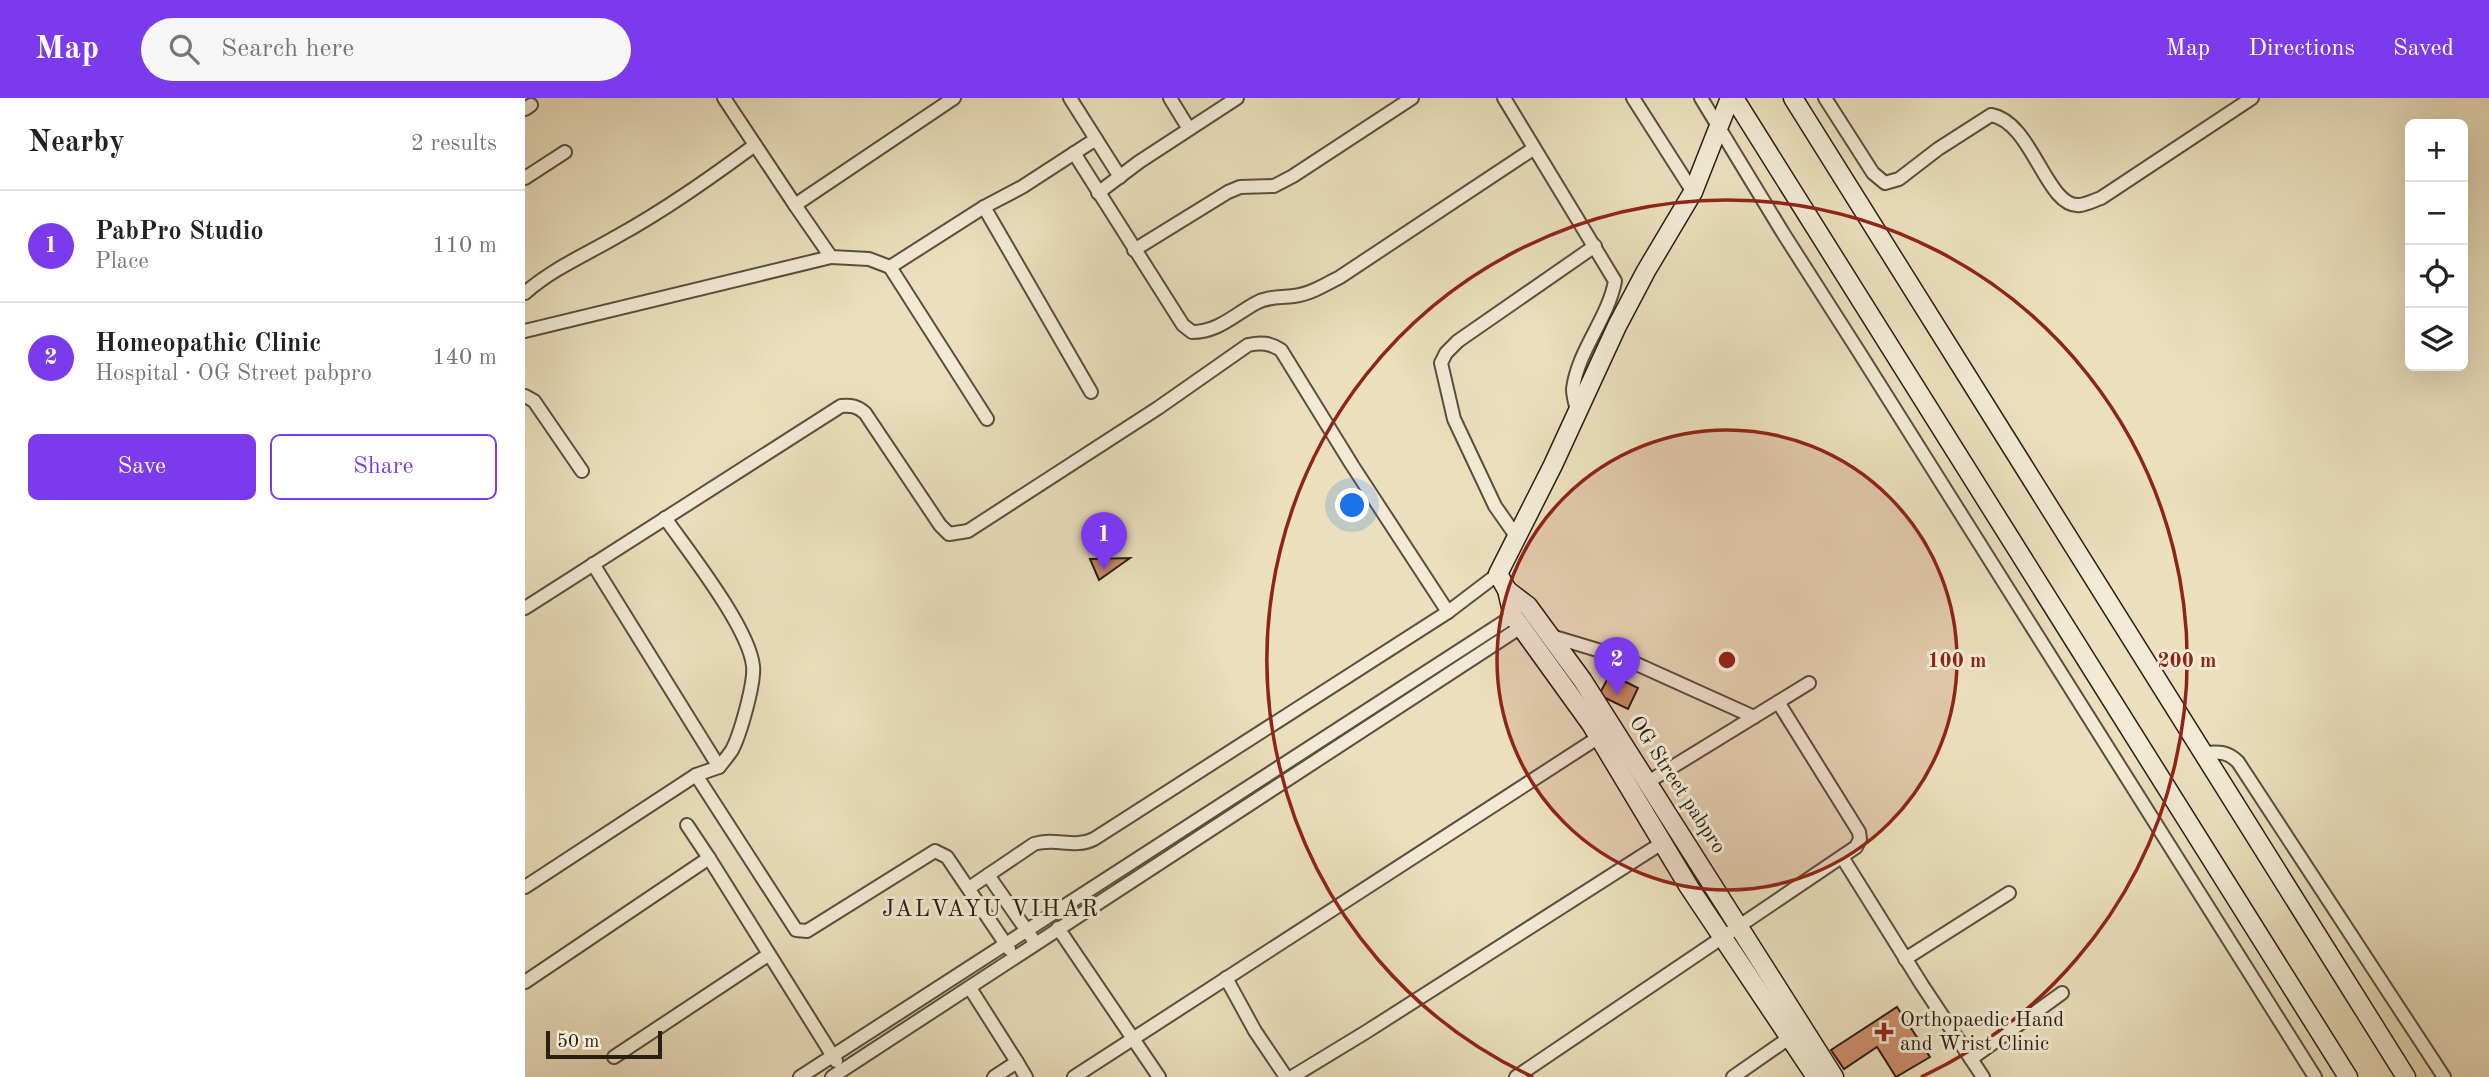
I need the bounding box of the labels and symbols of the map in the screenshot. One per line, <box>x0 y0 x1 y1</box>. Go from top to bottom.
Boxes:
your location <box>1335 488 1369 522</box>
pin: 1 <box>1081 512 1127 570</box>
pin: 2 <box>1594 637 1640 695</box>
centre of rings <box>1715 648 1739 672</box>
text: 100 m <box>1927 651 1987 672</box>
text: 200 m <box>2157 651 2217 672</box>
street label: OG Street pabpro <box>1625 713 1729 857</box>
district label: JALVAYU VIHAR <box>882 898 1100 921</box>
place label: Orthopaedic Hand and Wrist Clinic <box>1900 1010 2064 1055</box>
marker: Orthopaedic Hand and Wrist Clinic <box>1874 1022 1894 1042</box>
scale bar <box>546 1028 661 1060</box>

